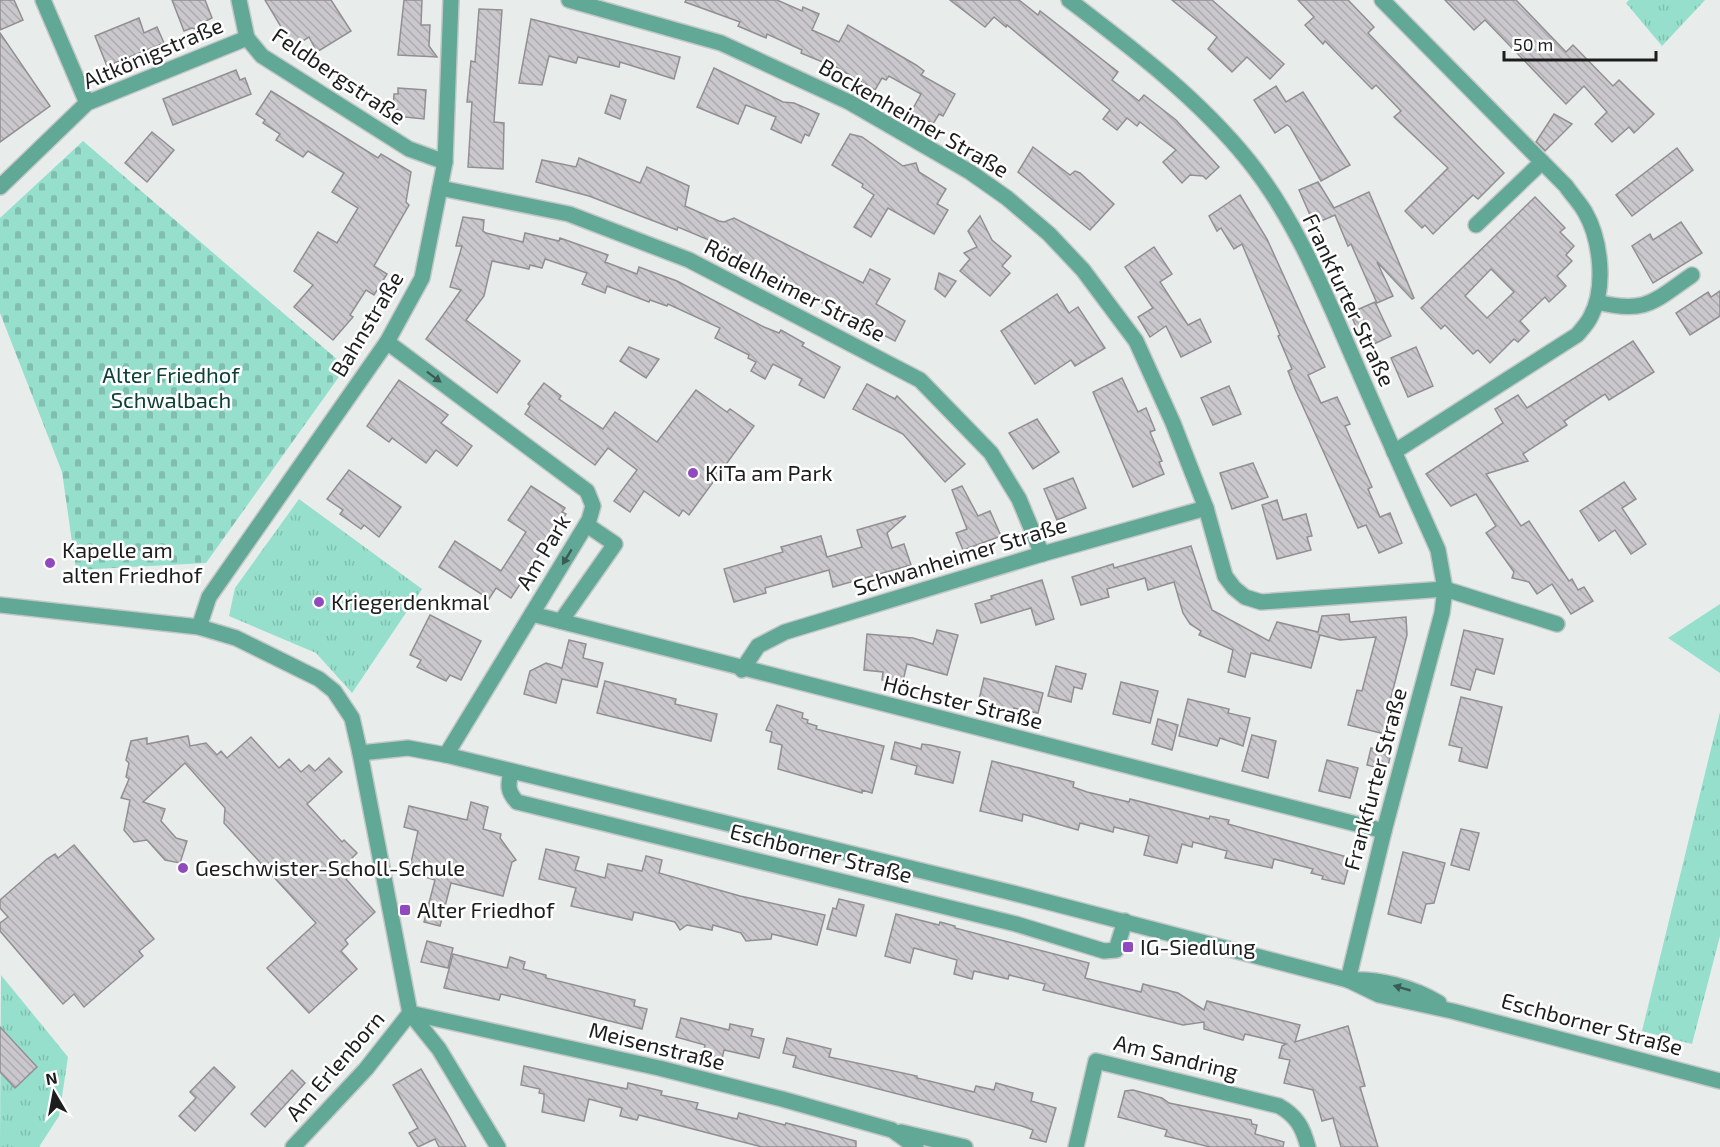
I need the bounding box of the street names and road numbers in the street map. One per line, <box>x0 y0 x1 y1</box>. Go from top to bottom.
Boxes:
street label: Altkönigstraße <box>79 11 226 93</box>
street label: Feldbergstraße <box>268 21 411 129</box>
street label: Bockenheimer Straße <box>815 52 1014 182</box>
street label: Frankfurter Straße <box>1298 209 1401 390</box>
street label: Rödelheimer Straße <box>701 232 890 346</box>
street label: Bahnstraße <box>325 266 408 381</box>
street label: Am Park <box>510 509 575 594</box>
street label: Schwanheimer Straße <box>850 510 1069 600</box>
street label: Höchster Straße <box>881 669 1046 733</box>
street label: Frankfurter Straße <box>1337 685 1411 873</box>
street label: Eschborner Straße <box>727 817 915 887</box>
street label: Eschborner Straße <box>1499 986 1686 1060</box>
street label: Am Erlenborn <box>280 1005 389 1125</box>
street label: Meisenstraße <box>586 1016 728 1075</box>
street label: Am Sandring <box>1111 1028 1241 1084</box>

